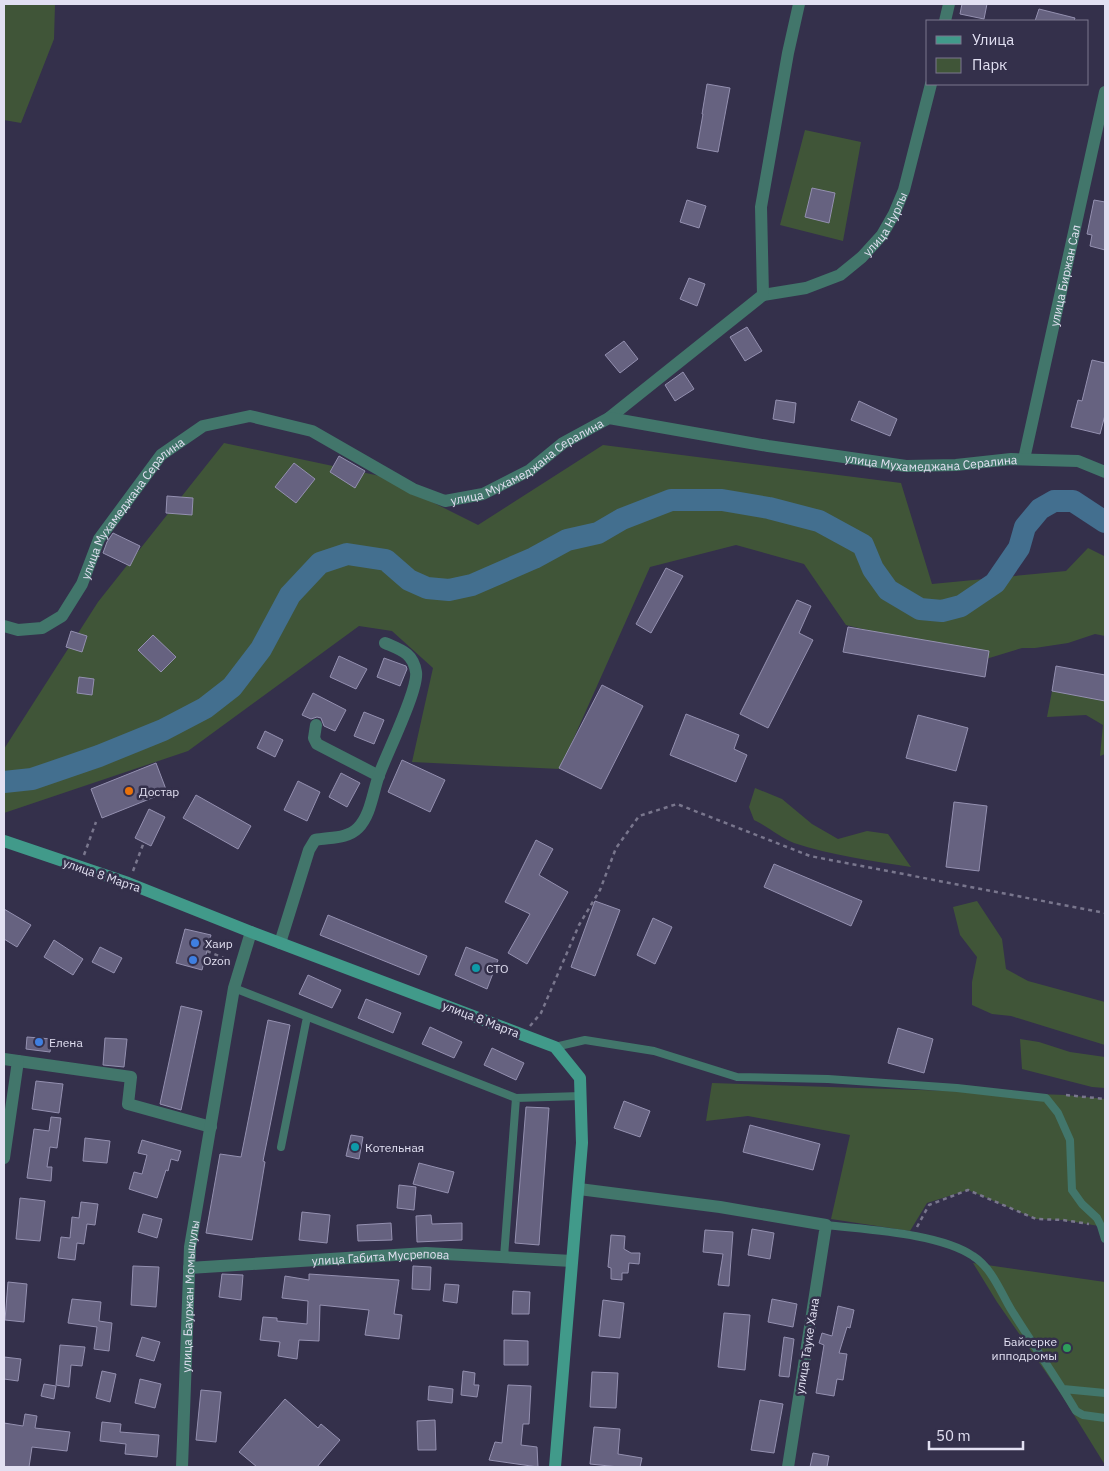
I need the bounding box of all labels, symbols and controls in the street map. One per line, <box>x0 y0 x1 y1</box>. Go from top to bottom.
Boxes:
legend <box>926 20 1089 85</box>
text: Улица <box>972 30 1014 49</box>
text: Парк <box>972 55 1007 74</box>
street label: улица Нурлы <box>859 190 910 259</box>
street label: улица Биржан Сал <box>1046 223 1083 328</box>
street label: улица Мухамеджана Сералина <box>449 415 606 507</box>
street label: улица Мухамеджана Сералина <box>77 434 187 581</box>
street label: улица Мухамеджана Сералина <box>844 450 1018 474</box>
place label: Достар <box>139 784 179 799</box>
marker: Достар <box>123 785 135 797</box>
street label: улица 8 Марта <box>61 855 143 895</box>
place label: Хаир <box>205 936 233 951</box>
marker: Хаир <box>189 937 201 949</box>
place label: Ozon <box>203 953 230 968</box>
marker: Ozon <box>187 954 199 966</box>
place label: СТО <box>486 961 509 976</box>
marker: СТО <box>470 962 482 974</box>
street label: улица 8 Марта <box>441 997 522 1041</box>
place label: Елена <box>49 1035 83 1050</box>
marker: Елена <box>33 1036 45 1048</box>
place label: Котельная <box>365 1140 424 1155</box>
marker: Котельная <box>349 1141 361 1153</box>
street label: улица Бауржан Момышулы <box>178 1219 202 1373</box>
street label: улица Габита Мусрепова <box>311 1245 450 1268</box>
street label: улица Тауке Хана <box>792 1296 822 1395</box>
place label: Байсерке ипподромы <box>992 1334 1057 1363</box>
marker: Байсерке ипподромы <box>1061 1342 1073 1354</box>
scale bar <box>929 1418 1023 1450</box>
text: 50 m <box>936 1426 971 1445</box>

